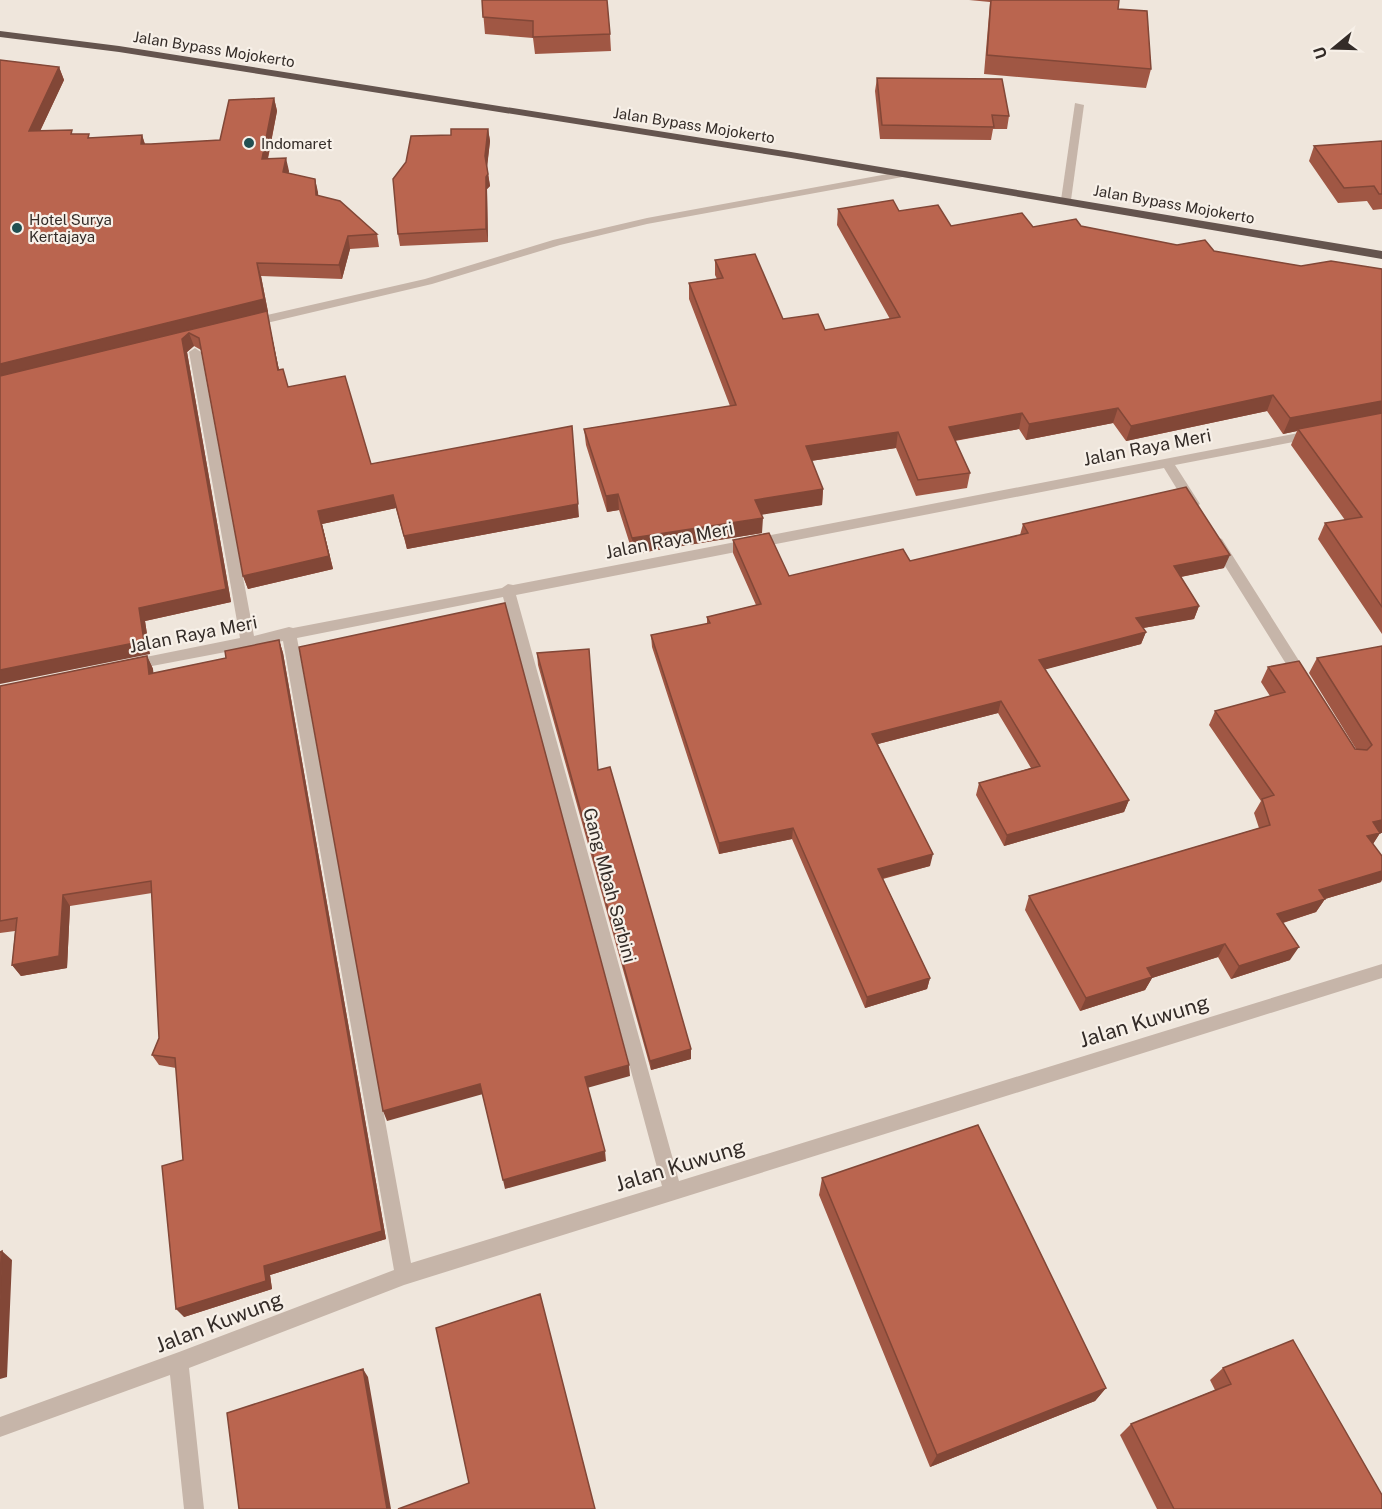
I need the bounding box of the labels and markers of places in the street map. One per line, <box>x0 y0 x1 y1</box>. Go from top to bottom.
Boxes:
place label: Indomaret <box>261 135 332 152</box>
marker: Indomaret <box>242 136 256 150</box>
place label: Hotel Surya Kertajaya <box>29 211 112 245</box>
marker: Hotel Surya Kertajaya <box>10 221 24 235</box>

